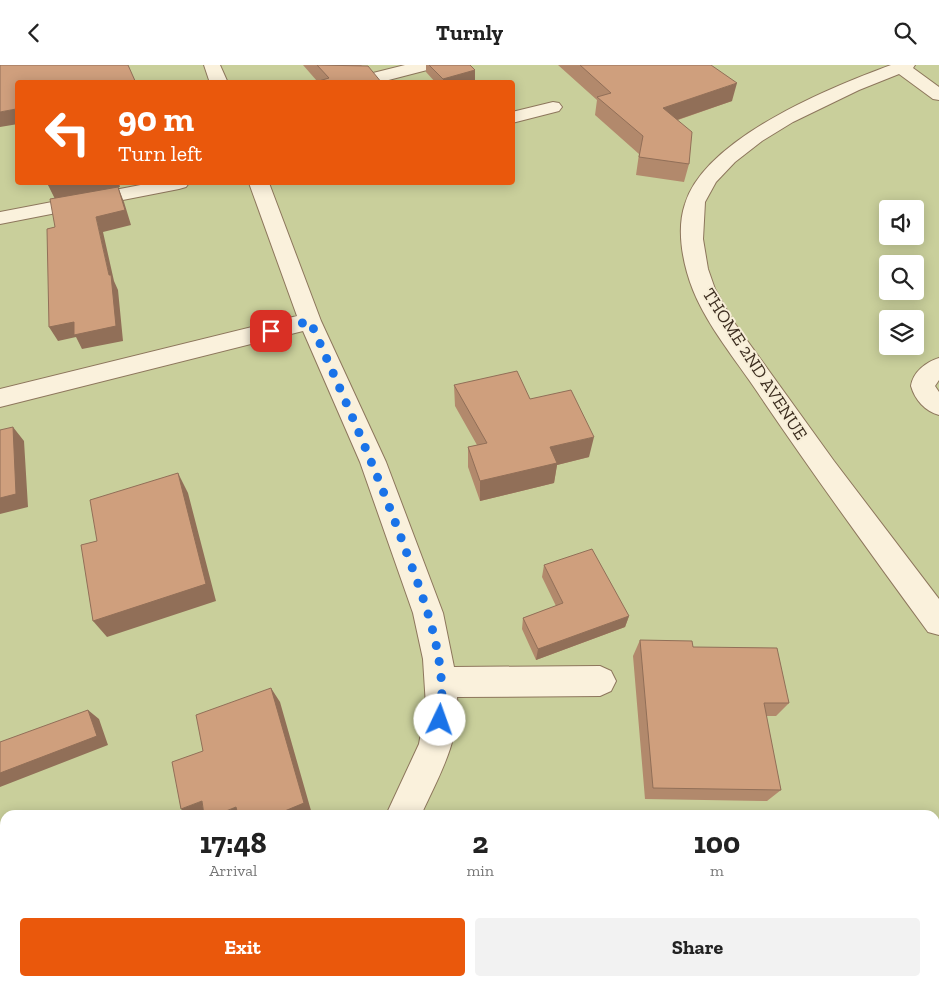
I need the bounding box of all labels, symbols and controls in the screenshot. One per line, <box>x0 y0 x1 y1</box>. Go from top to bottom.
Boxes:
icon: back <box>20 19 48 47</box>
text: Turnly <box>436 19 503 46</box>
icon: search <box>891 19 919 47</box>
text: 90 m <box>118 98 194 140</box>
icon: left <box>35 100 100 165</box>
text: Turn left <box>118 140 202 167</box>
map controls <box>879 200 924 355</box>
button: sound <box>879 200 924 245</box>
button: search <box>879 255 924 300</box>
street label: THOME 2ND AVENUE <box>698 284 812 444</box>
pin <box>250 310 292 352</box>
button: layers <box>879 310 924 355</box>
icon: arrive <box>257 317 285 345</box>
position arrow <box>413 693 465 745</box>
text: 17:48 <box>200 825 267 861</box>
text: 2 <box>472 825 488 861</box>
text: 100 <box>694 825 740 861</box>
text: Arrival <box>209 861 257 880</box>
text: min <box>466 861 494 880</box>
text: m <box>710 861 724 880</box>
button: Exit <box>20 918 465 976</box>
button: Share <box>475 918 920 976</box>

